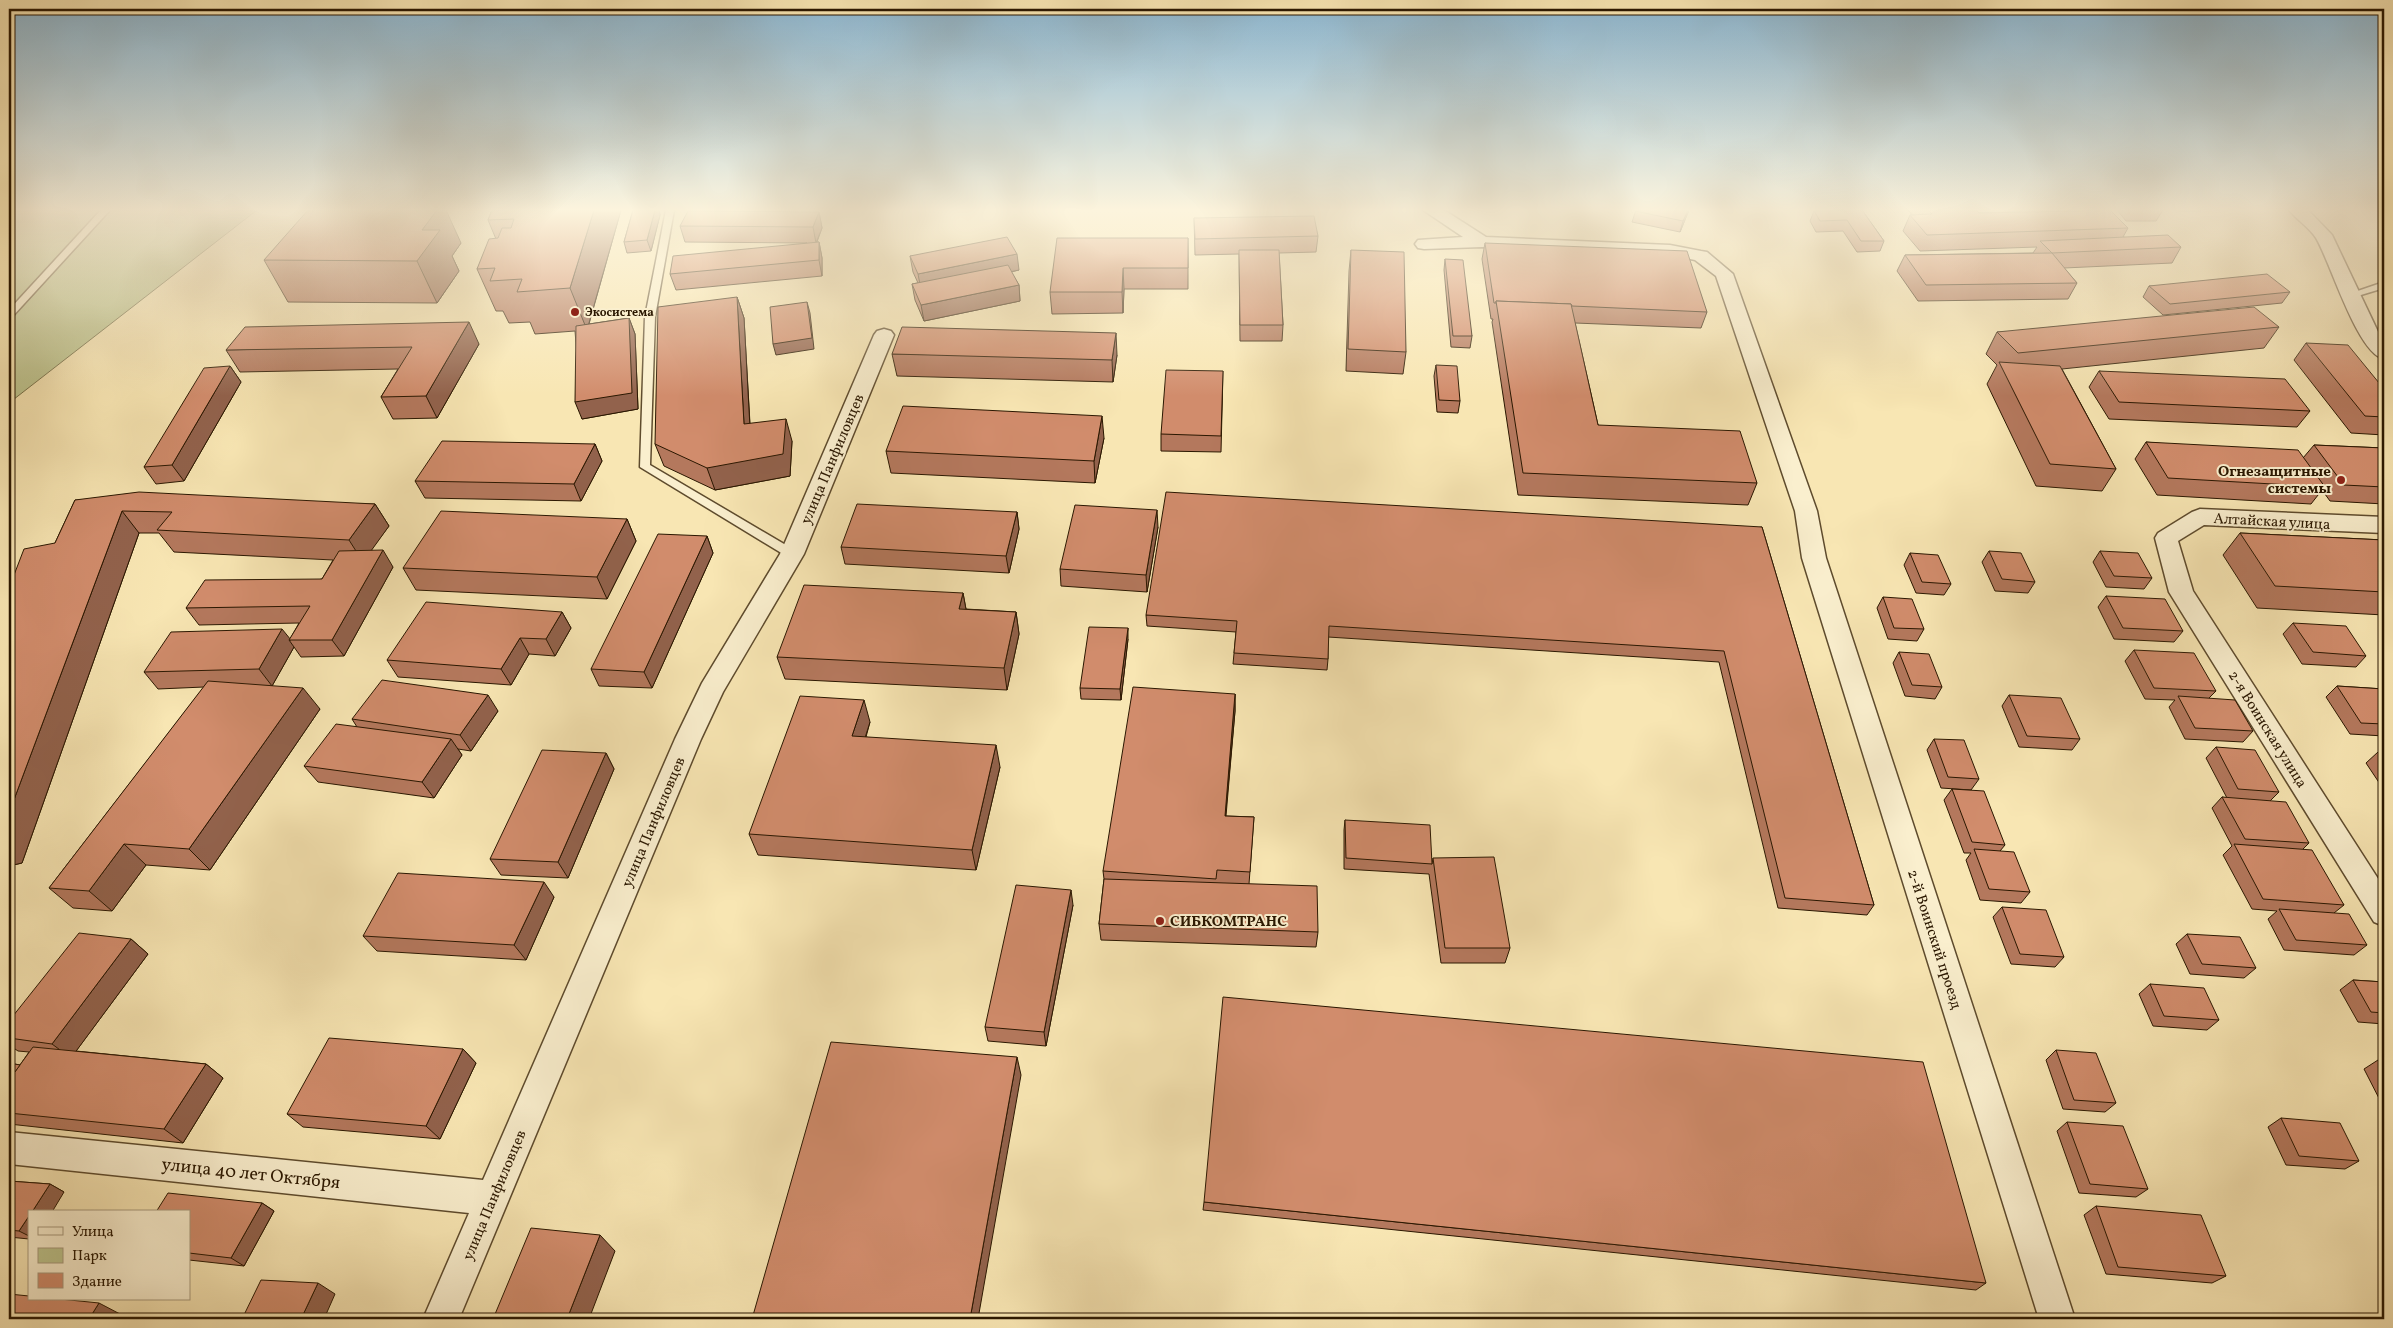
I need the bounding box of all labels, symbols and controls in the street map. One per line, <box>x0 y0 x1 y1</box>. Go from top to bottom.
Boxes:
place label: Экосистема <box>585 305 654 321</box>
marker: Экосистема <box>569 306 581 318</box>
street label: улица Панфиловцев <box>796 391 870 528</box>
place label: Огнезащитные системы <box>2218 462 2331 500</box>
marker: Огнезащитные системы <box>2335 474 2347 486</box>
street label: Алтайская улица <box>2213 509 2331 536</box>
street label: 2-я Воинская улица <box>2222 667 2311 793</box>
street label: улица Панфиловцев <box>617 754 691 891</box>
street label: 2-й Воинский проезд <box>1901 867 1966 1012</box>
place label: СИБКОМТРАНС <box>1170 912 1287 933</box>
marker: СИБКОМТРАНС <box>1154 915 1166 927</box>
street label: улица Панфиловцев <box>458 1127 532 1264</box>
street label: улица 40 лет Октября <box>160 1153 341 1196</box>
legend <box>28 1210 190 1300</box>
text: Улица <box>72 1222 114 1243</box>
text: Парк <box>72 1246 107 1267</box>
text: Здание <box>72 1272 122 1293</box>

